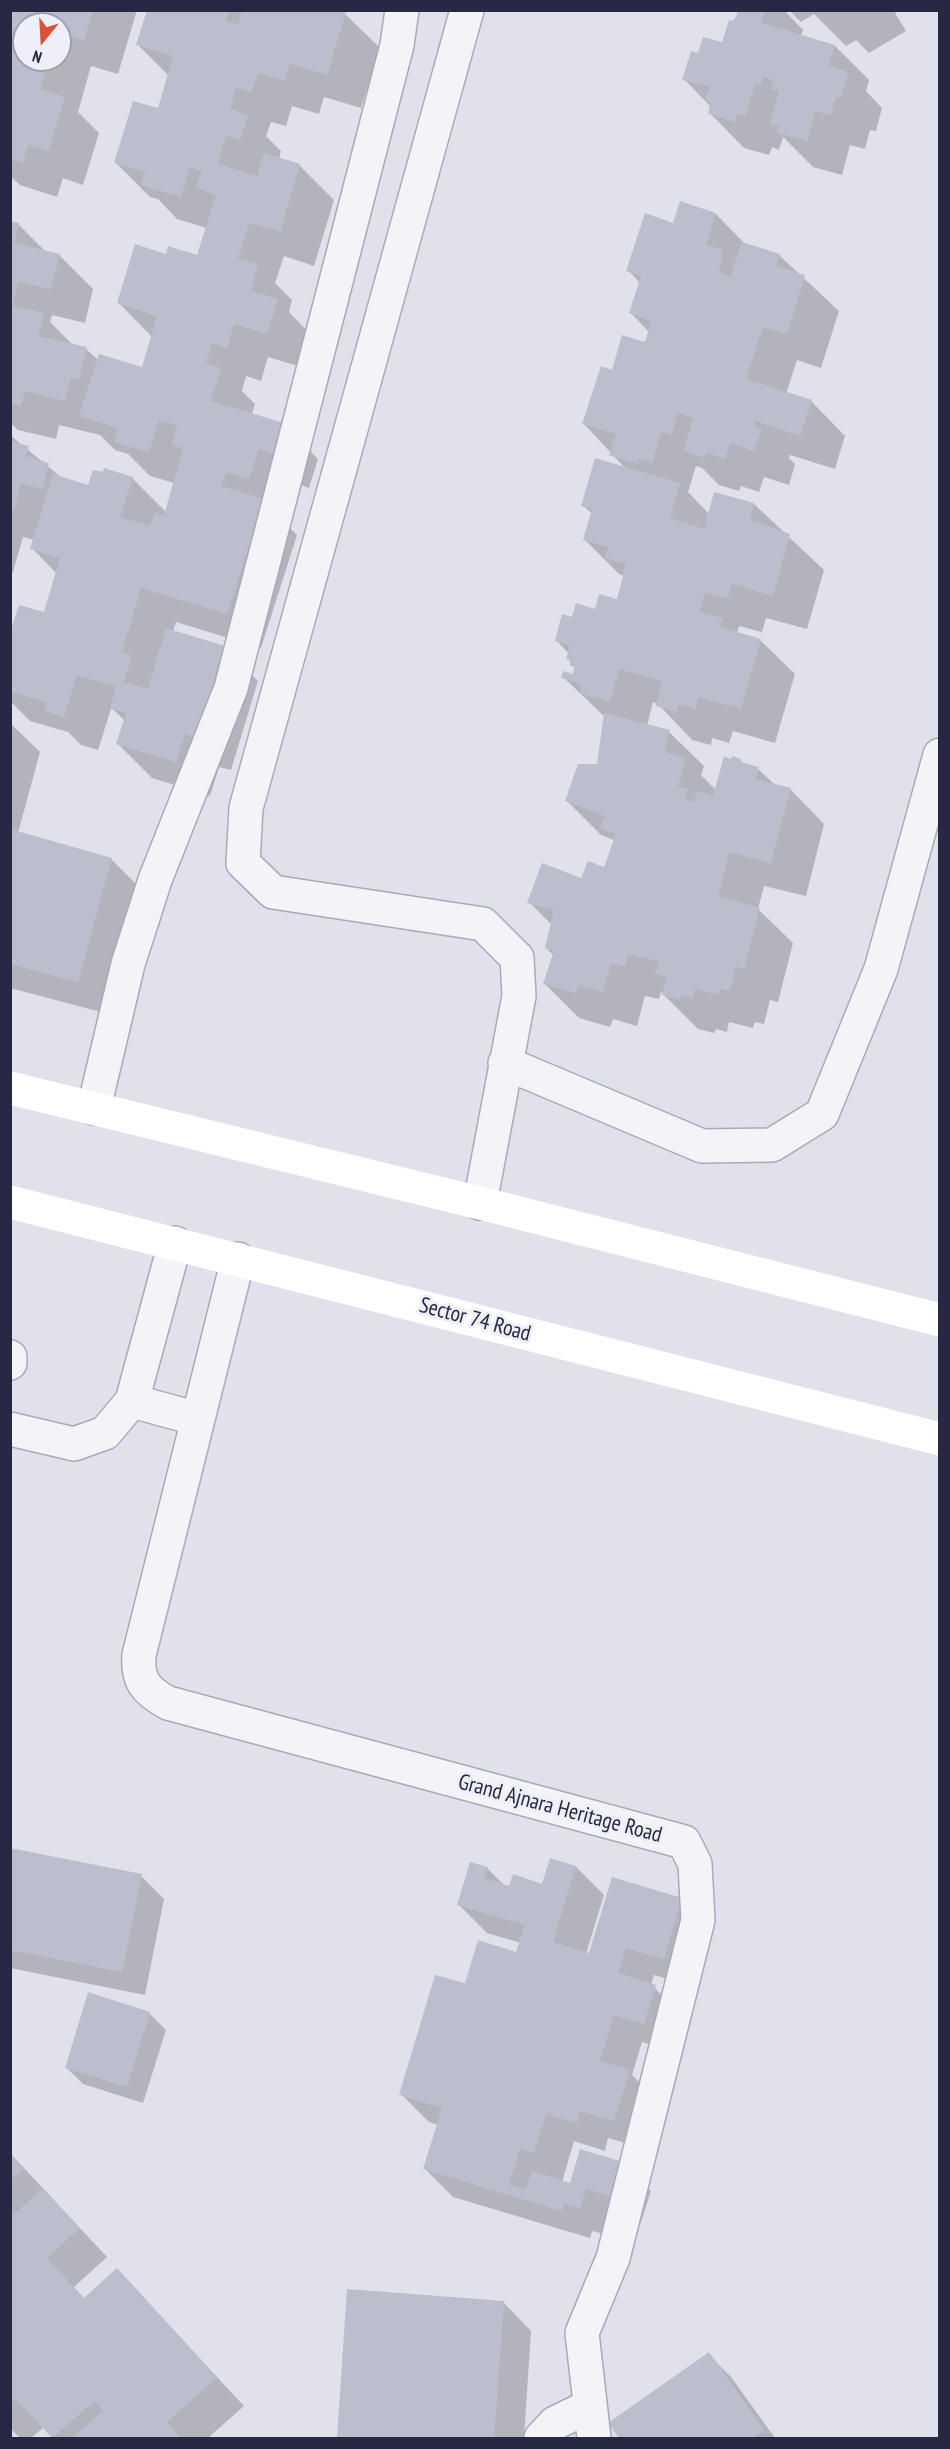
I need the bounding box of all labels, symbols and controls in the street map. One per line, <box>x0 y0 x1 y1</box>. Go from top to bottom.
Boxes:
north arrow <box>12 12 72 72</box>
text: N <box>30 46 44 68</box>
street label: Sector 74 Road <box>416 1292 534 1348</box>
street label: Grand Ajnara Heritage Road <box>455 1769 665 1849</box>

